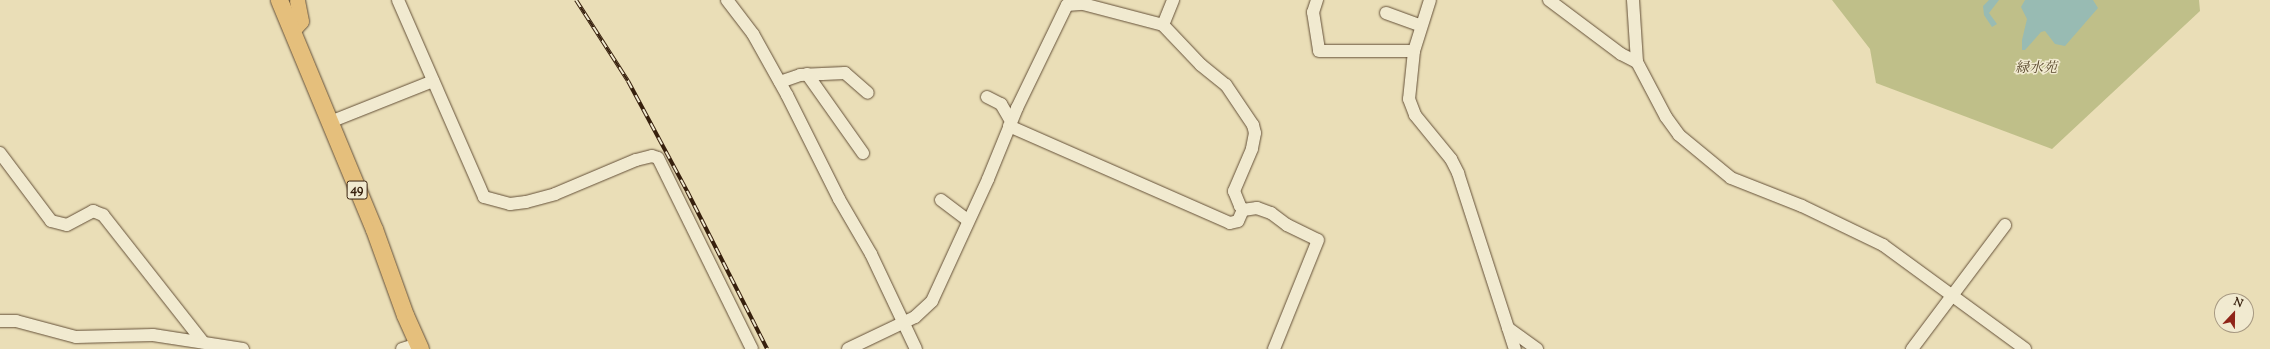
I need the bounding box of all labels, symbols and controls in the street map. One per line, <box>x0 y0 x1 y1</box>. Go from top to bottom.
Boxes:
park label: 緑水苑 <box>2015 61 2057 77</box>
road number: 49 <box>346 179 368 201</box>
north arrow <box>2214 293 2254 333</box>
text: N <box>2231 294 2245 312</box>

